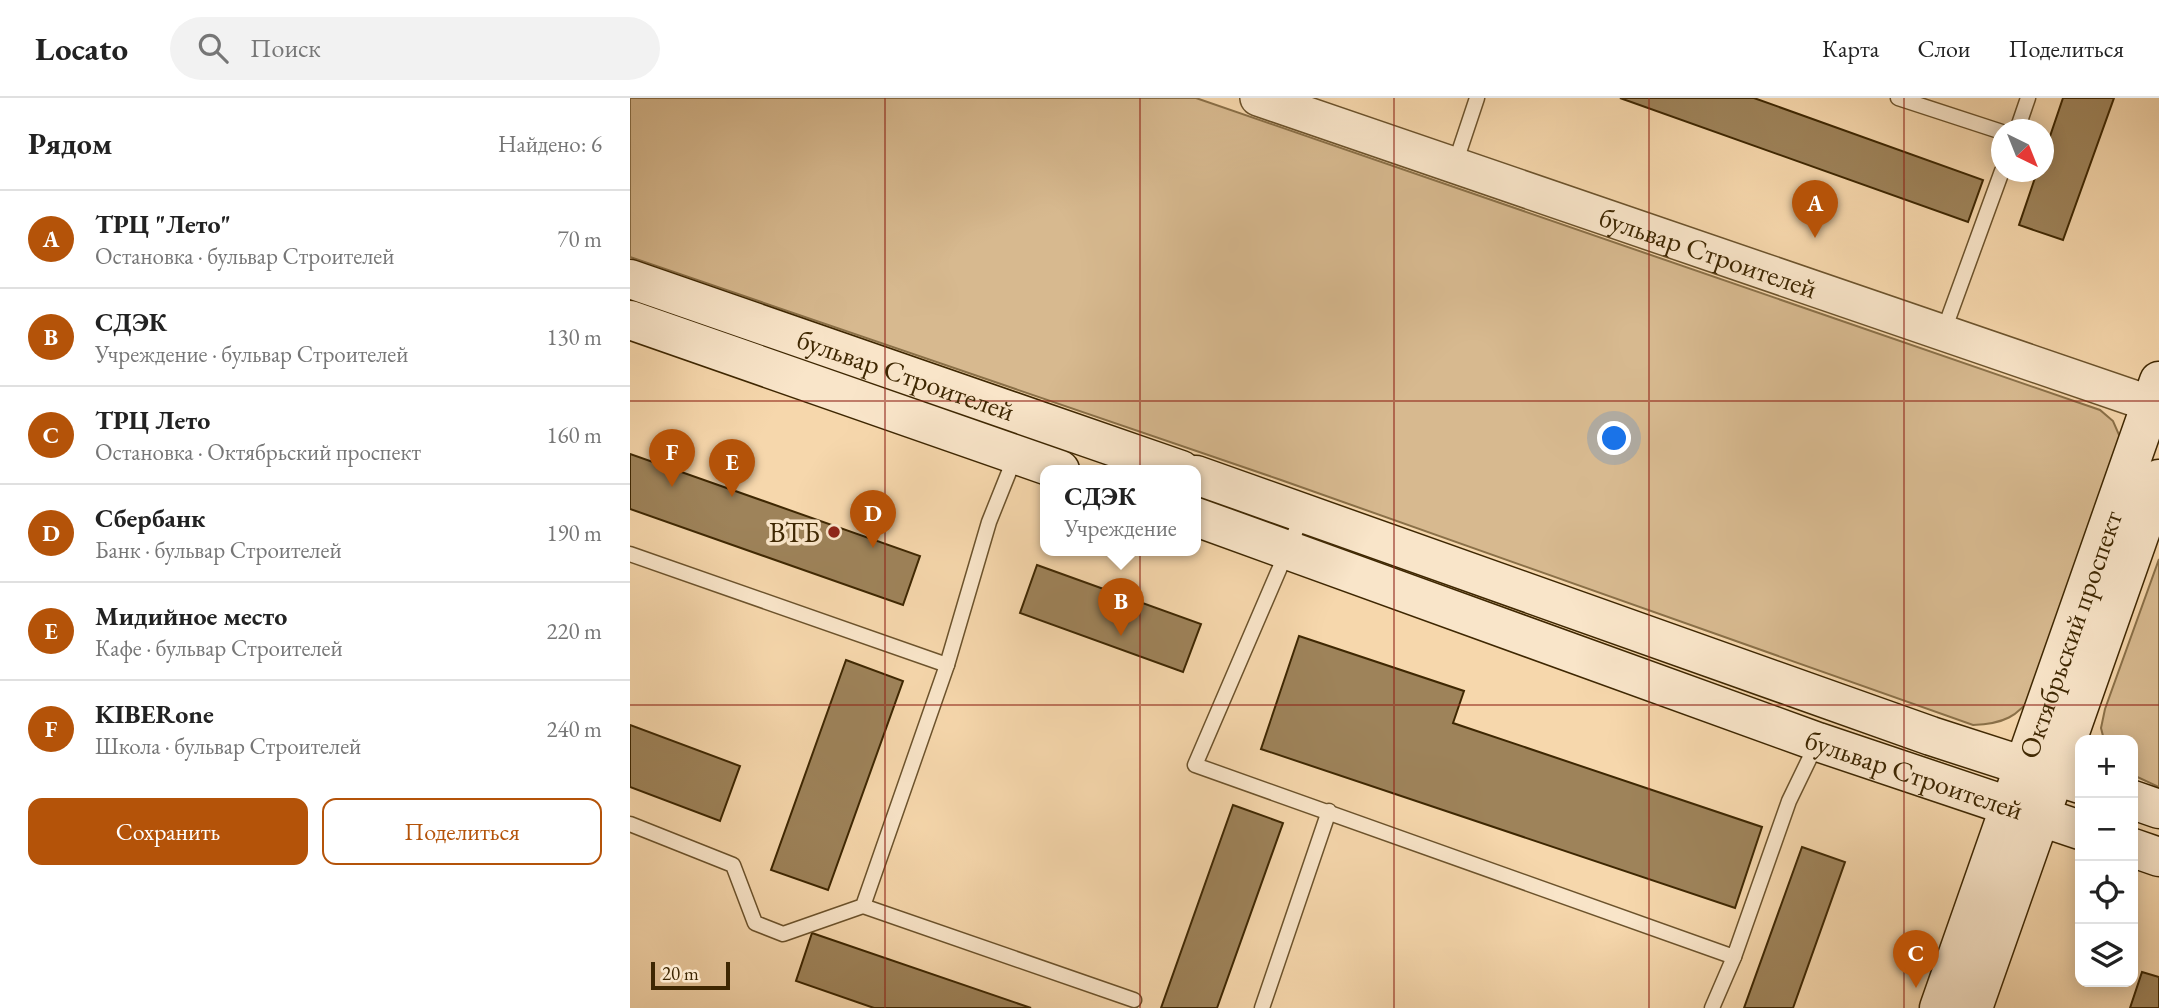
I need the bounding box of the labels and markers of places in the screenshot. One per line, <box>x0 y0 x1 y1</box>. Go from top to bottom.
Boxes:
pin: A <box>1792 180 1838 238</box>
pin: F <box>649 429 695 487</box>
pin: E <box>709 439 755 497</box>
pin: D <box>850 490 896 548</box>
place label: ВТБ <box>769 514 820 550</box>
marker: ВТБ <box>826 524 842 540</box>
pin: B <box>1098 578 1144 636</box>
pin: C <box>1893 930 1939 988</box>

